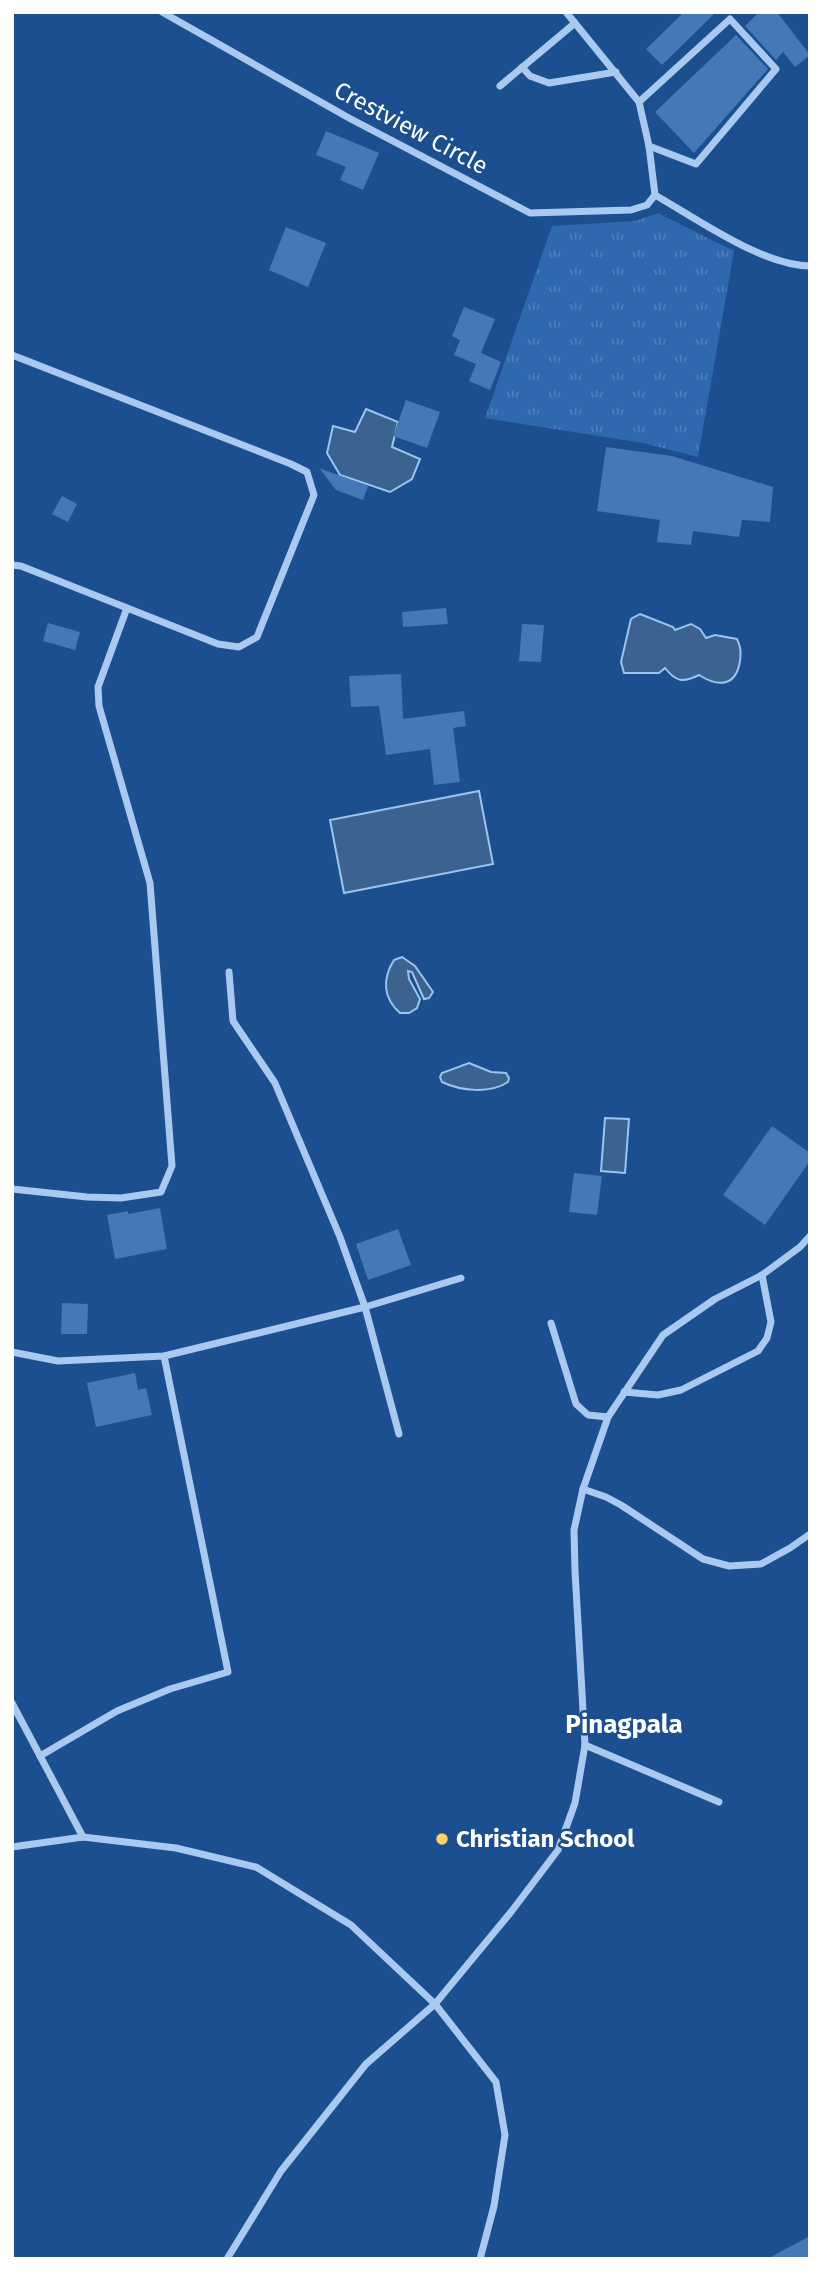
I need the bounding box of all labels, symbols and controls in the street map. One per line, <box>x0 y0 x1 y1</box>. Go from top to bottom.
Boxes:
street label: Crestview Circle <box>329 76 493 180</box>
district label: Pinagpala <box>565 1709 683 1740</box>
place label: Christian School <box>456 1825 635 1853</box>
marker: Christian School <box>434 1831 450 1847</box>

